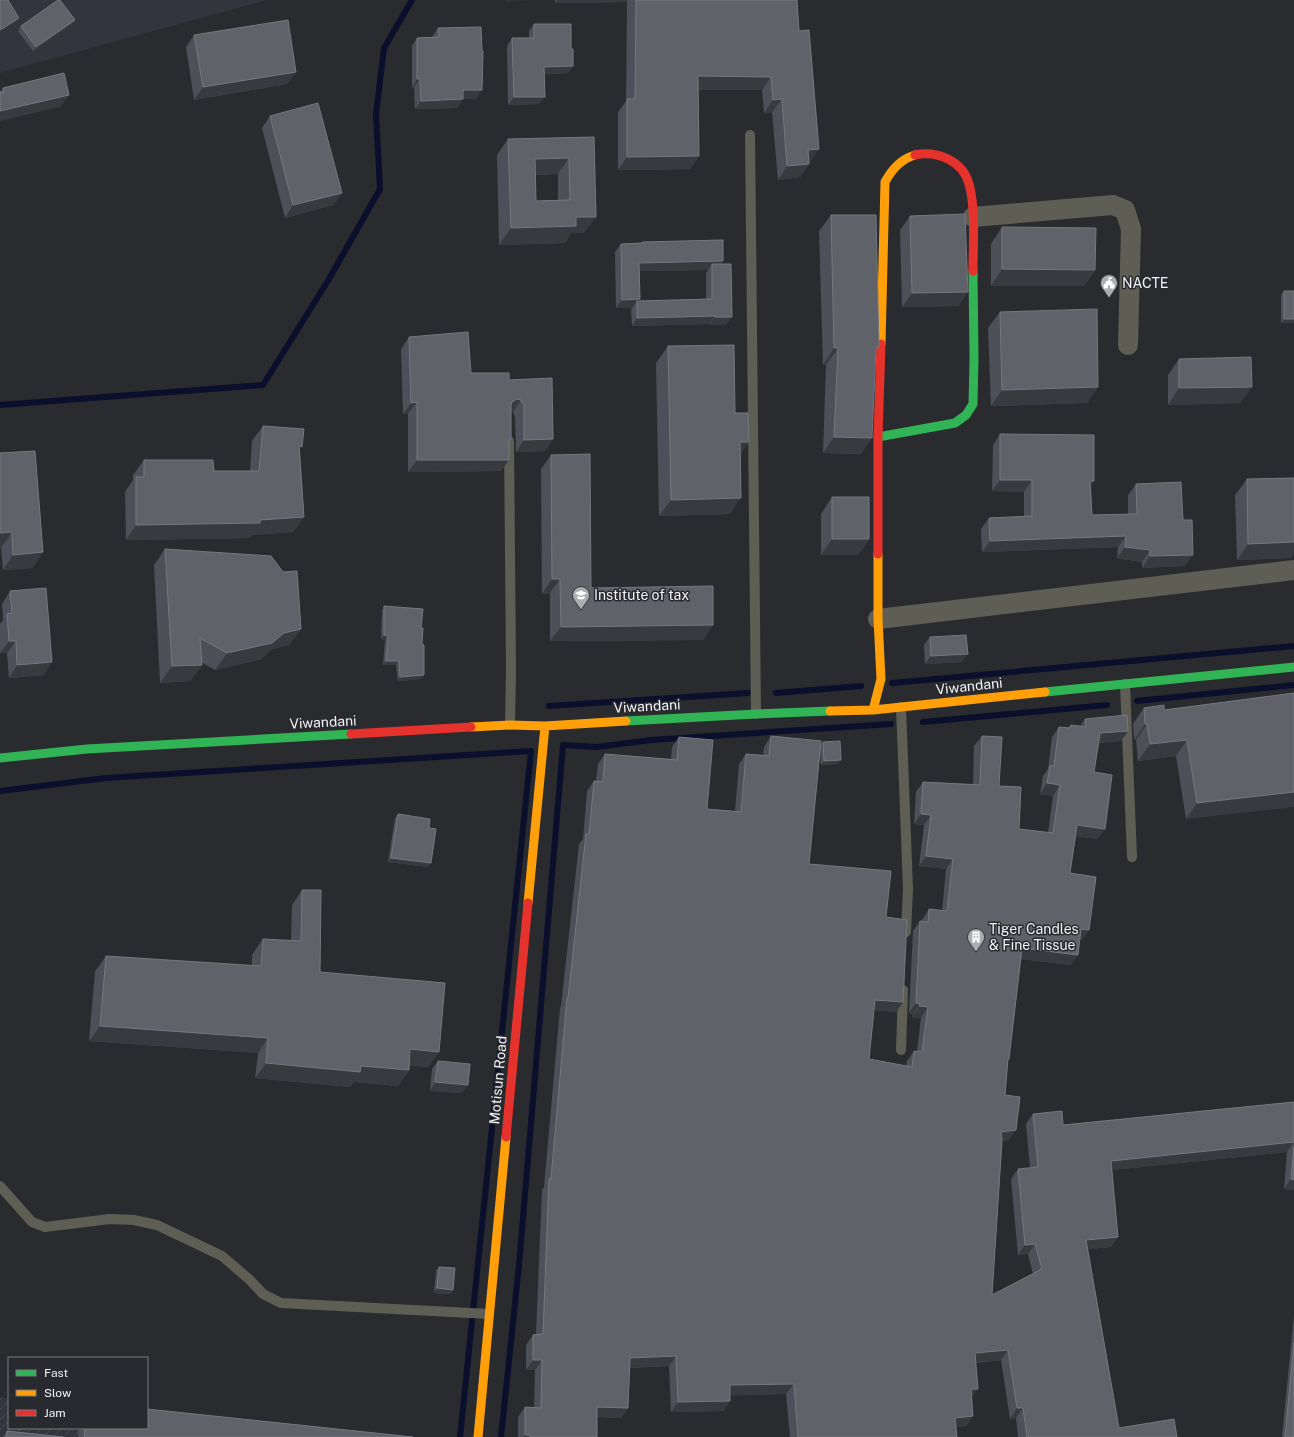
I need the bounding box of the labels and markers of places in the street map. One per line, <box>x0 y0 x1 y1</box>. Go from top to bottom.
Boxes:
public building icon: NACTE <box>1099 273 1119 298</box>
place label: NACTE <box>1122 275 1168 291</box>
school or university icon: Institute of tax <box>571 585 591 610</box>
place label: Institute of tax <box>594 587 689 603</box>
place label: Tiger Candles & Fine Tissue <box>989 921 1079 953</box>
building icon: Tiger Candles & Fine Tissue <box>966 927 986 952</box>

